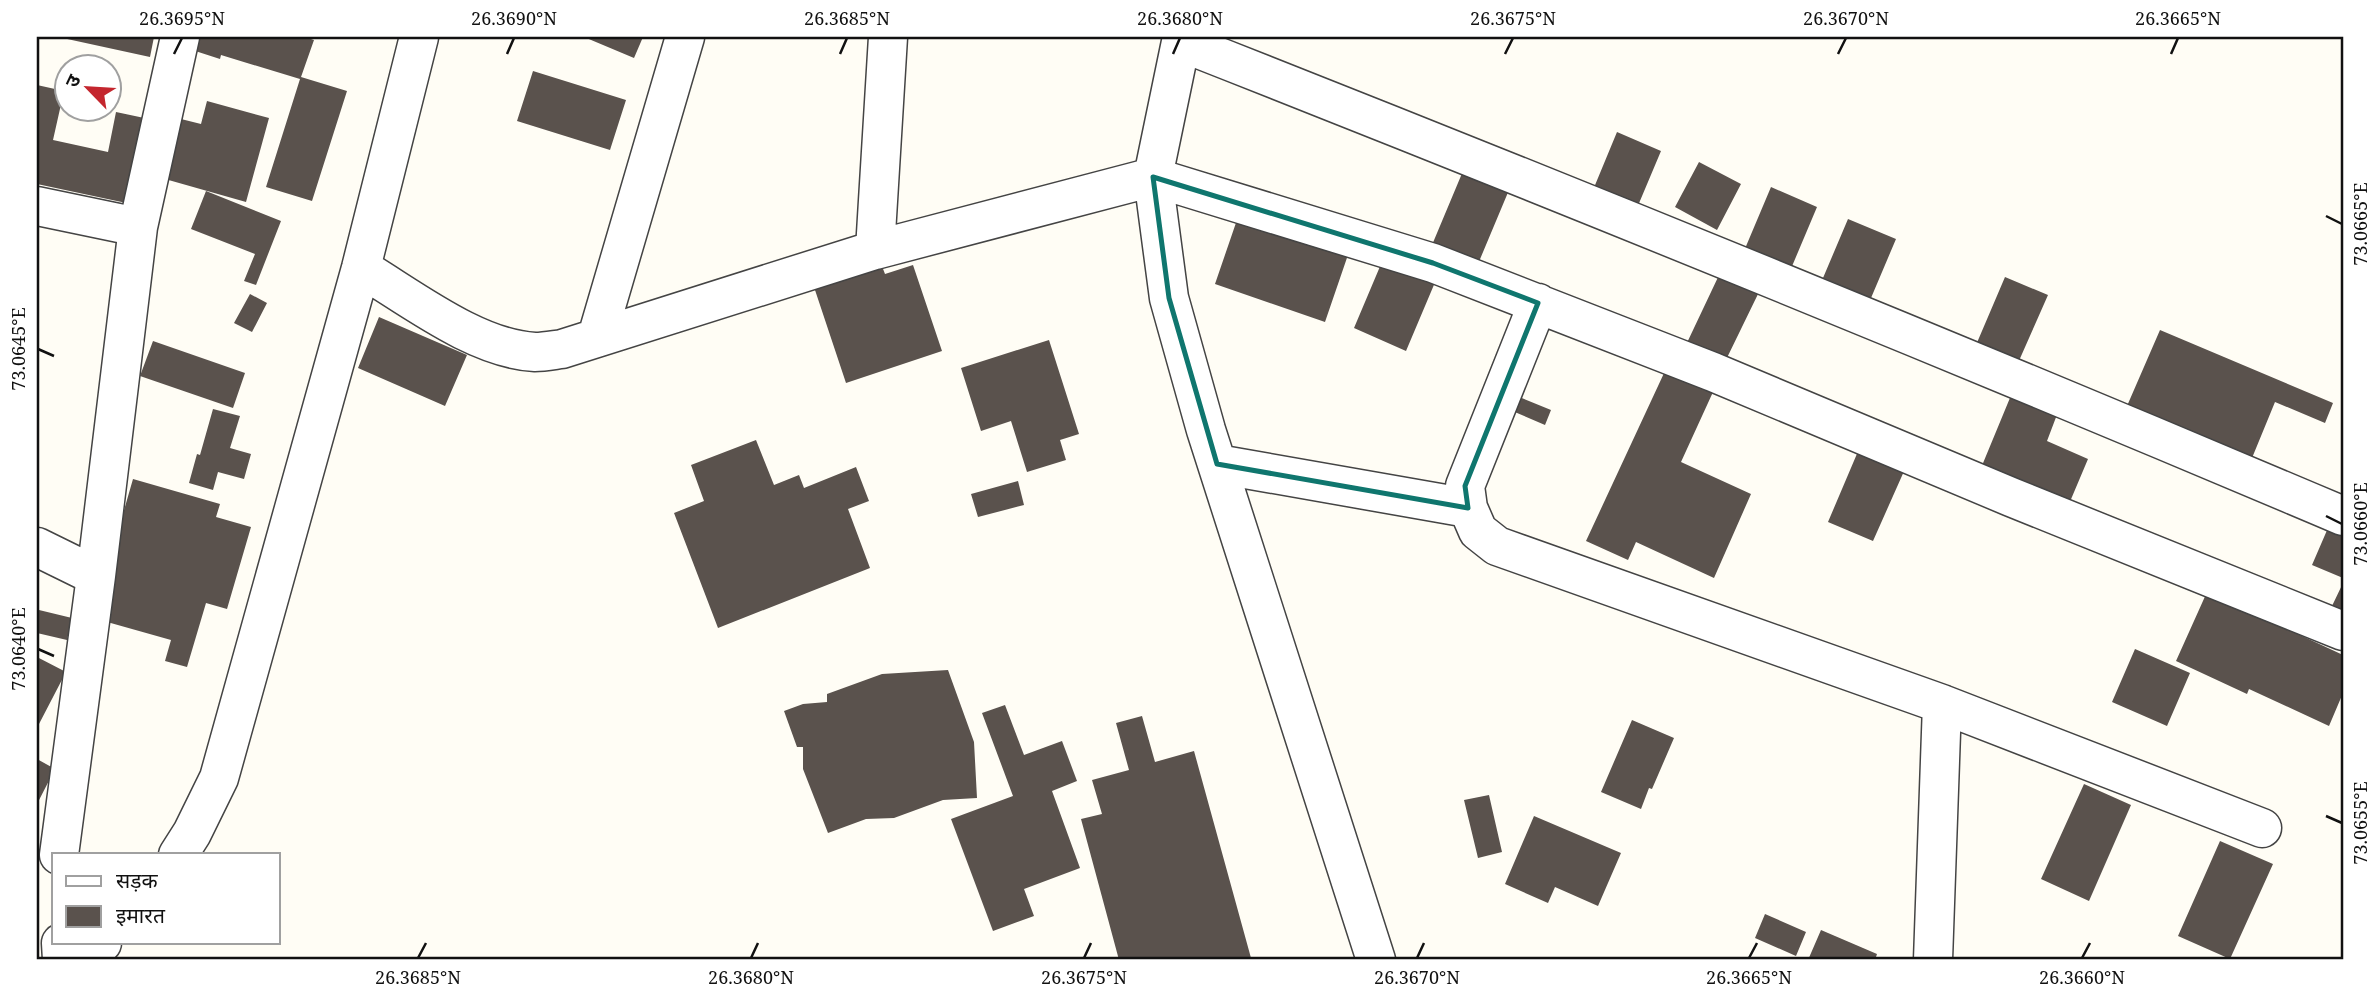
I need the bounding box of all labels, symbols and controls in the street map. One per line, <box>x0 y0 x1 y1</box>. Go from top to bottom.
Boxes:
text: 26.3695°N <box>139 6 225 30</box>
text: 26.3690°N <box>471 6 557 30</box>
text: 26.3685°N <box>804 6 890 30</box>
text: 26.3680°N <box>1137 6 1223 30</box>
text: 26.3675°N <box>1470 6 1556 30</box>
text: 26.3670°N <box>1803 6 1889 30</box>
text: 26.3665°N <box>2135 6 2221 30</box>
north arrow <box>52 52 122 122</box>
text: उ <box>58 69 87 91</box>
text: 73.0665°E <box>2348 182 2372 266</box>
text: 73.0645°E <box>6 307 30 391</box>
text: 73.0660°E <box>2348 482 2372 566</box>
text: 73.0640°E <box>6 607 30 691</box>
text: 73.0655°E <box>2348 781 2372 865</box>
legend <box>52 853 280 944</box>
text: सड़क <box>116 866 158 894</box>
text: इमारत <box>116 901 166 929</box>
text: 26.3685°N <box>375 965 461 989</box>
text: 26.3680°N <box>708 965 794 989</box>
text: 26.3675°N <box>1041 965 1127 989</box>
text: 26.3670°N <box>1374 965 1460 989</box>
text: 26.3665°N <box>1706 965 1792 989</box>
text: 26.3660°N <box>2039 965 2125 989</box>

